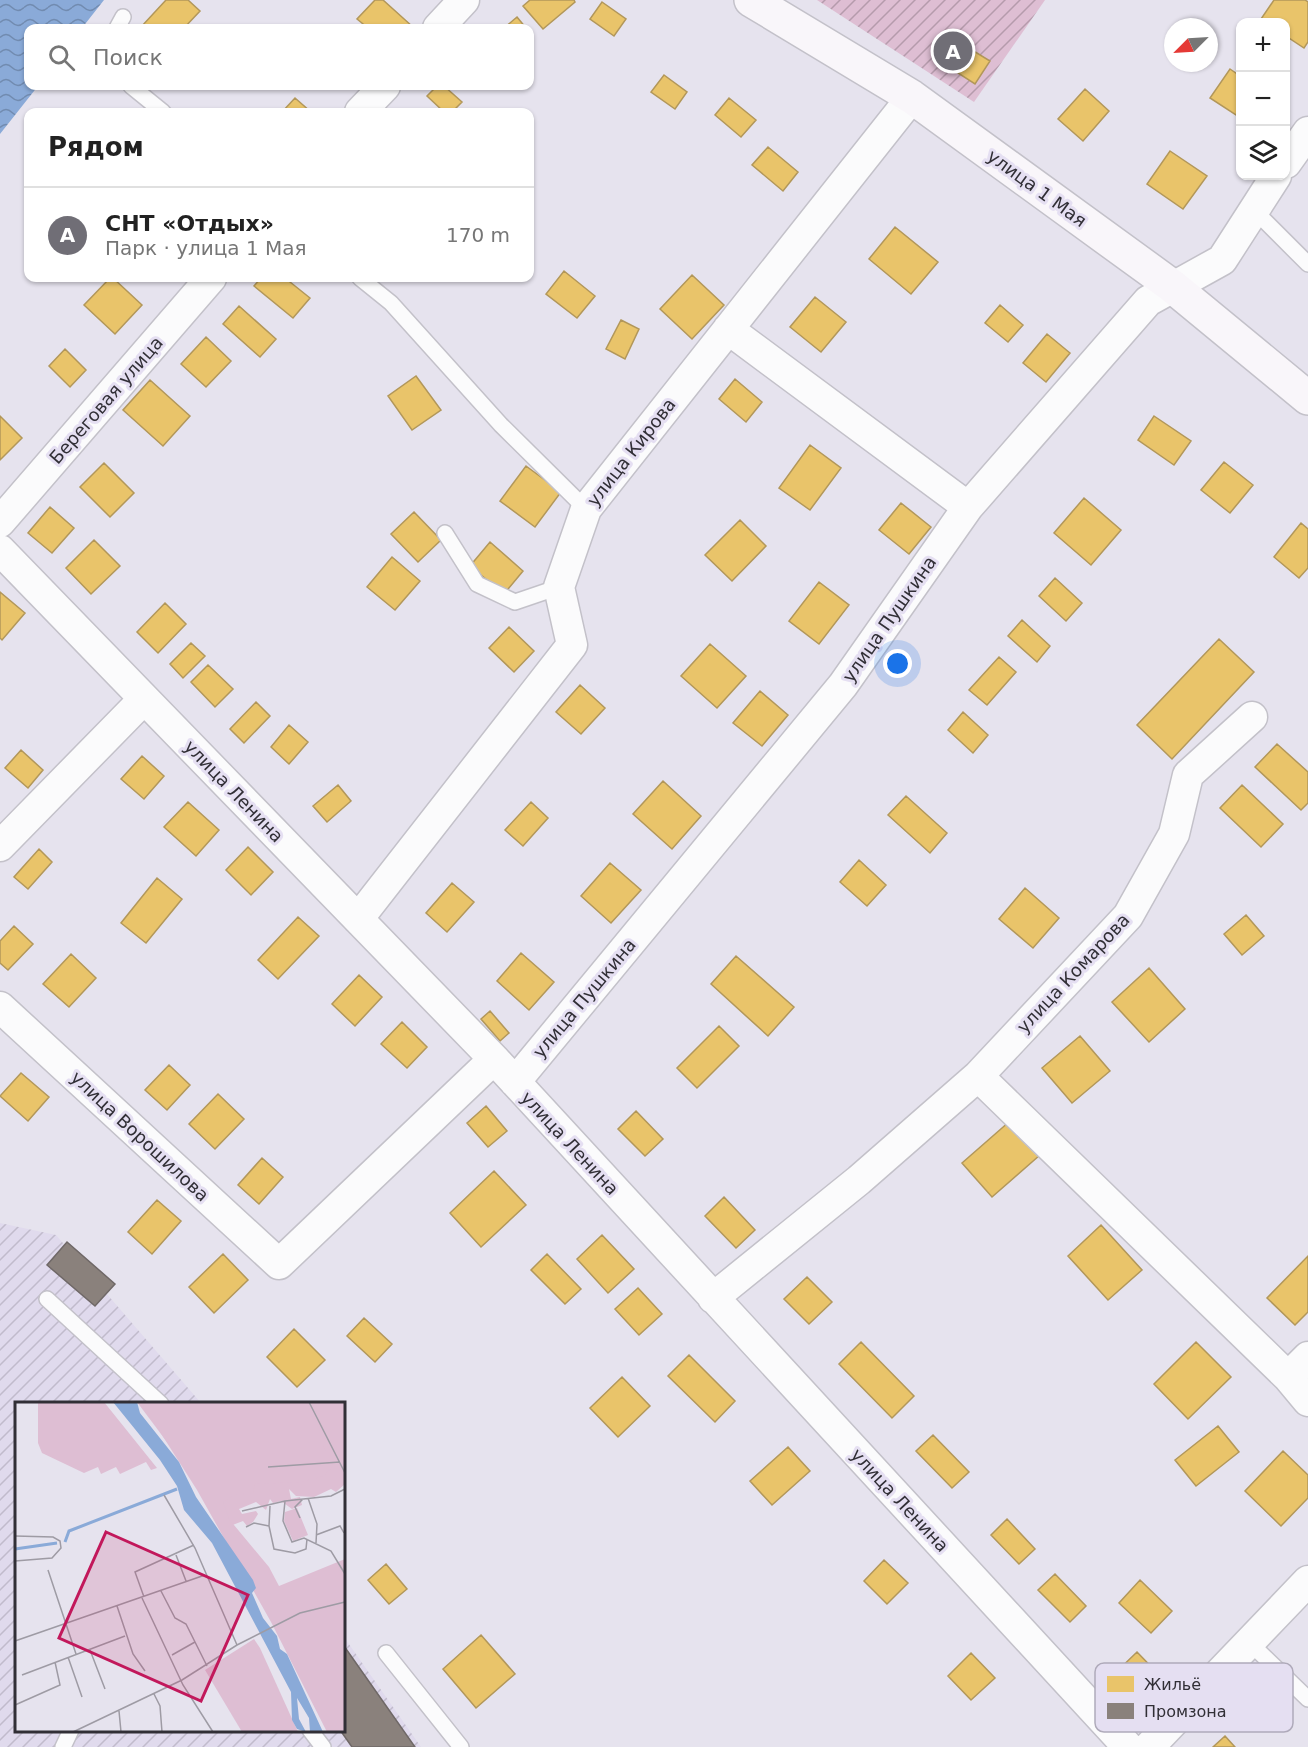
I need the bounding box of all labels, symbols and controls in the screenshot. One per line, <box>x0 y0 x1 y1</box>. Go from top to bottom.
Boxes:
north arrow <box>1164 18 1218 72</box>
map controls <box>1236 18 1290 180</box>
button: + <box>1236 18 1290 72</box>
search box <box>24 24 534 90</box>
pin: A <box>934 28 972 74</box>
icon: search <box>45 41 78 74</box>
text: Поиск <box>93 45 163 70</box>
button: − <box>1236 72 1290 126</box>
button: layers <box>1236 126 1290 180</box>
text: Рядом <box>48 132 144 162</box>
street label: улица 1 Мая <box>983 145 1091 231</box>
text: СНТ «Отдых» <box>105 211 274 236</box>
text: A <box>60 223 75 247</box>
text: 170 m <box>446 223 510 247</box>
text: Парк · улица 1 Мая <box>105 236 307 260</box>
street label: Береговая улица <box>45 332 167 468</box>
street label: улица Кирова <box>582 394 680 510</box>
street label: улица Пушкина <box>838 552 940 686</box>
your location <box>883 649 912 678</box>
street label: улица Ленина <box>180 736 288 846</box>
street label: улица Комарова <box>1012 909 1134 1037</box>
street label: улица Пушкина <box>528 934 640 1062</box>
street label: улица Ворошилова <box>67 1067 213 1205</box>
street label: улица Ленина <box>517 1087 623 1199</box>
inset map <box>15 1402 345 1732</box>
street label: улица Ленина <box>847 1444 953 1556</box>
legend <box>1095 1663 1293 1732</box>
text: Жильё <box>1144 1675 1201 1694</box>
text: Промзона <box>1144 1702 1227 1721</box>

